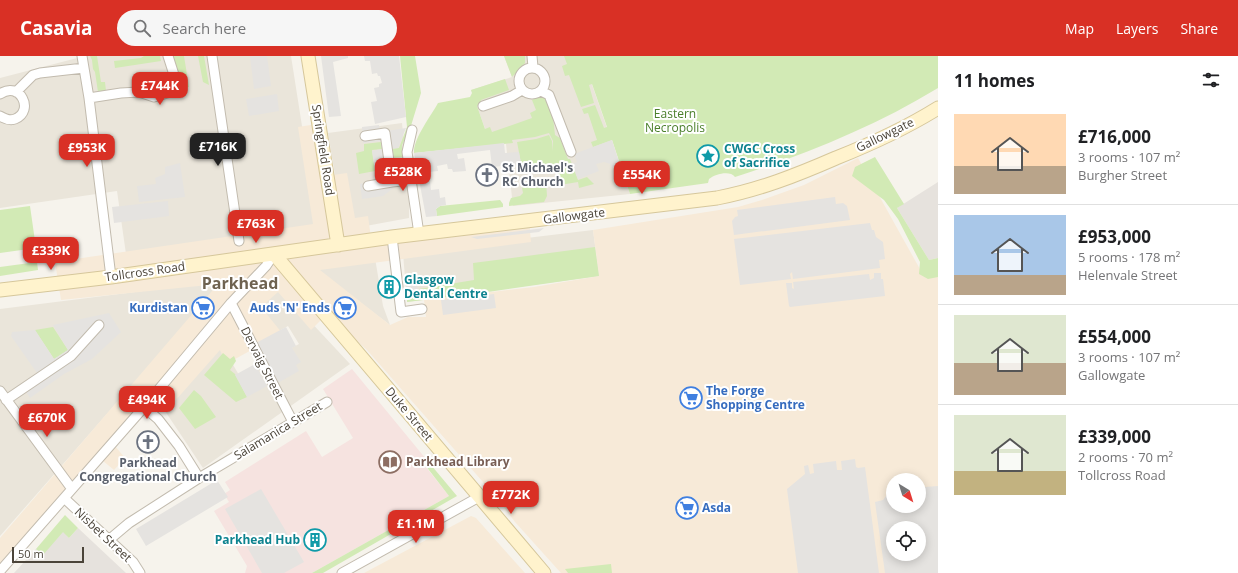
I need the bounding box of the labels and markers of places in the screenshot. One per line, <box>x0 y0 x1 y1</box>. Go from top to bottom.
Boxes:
pin: £744K <box>132 72 188 106</box>
pin: £716K <box>190 133 246 167</box>
pin: £953K <box>59 134 115 168</box>
place label: CWGC Cross of Sacrifice <box>724 140 795 171</box>
place icon: CWGC Cross of Sacrifice <box>695 143 721 169</box>
pin: £528K <box>375 158 431 192</box>
place label: St Michael's RC Church <box>502 159 573 190</box>
pin: £554K <box>614 161 670 195</box>
church icon: St Michael's RC Church <box>474 162 500 188</box>
pin: £763K <box>228 210 284 244</box>
pin: £339K <box>23 237 79 271</box>
place label: Glasgow Dental Centre <box>404 271 487 302</box>
building icon: Glasgow Dental Centre <box>376 274 402 300</box>
supermarket icon: Kurdistan <box>190 295 216 321</box>
supermarket icon: Auds 'N' Ends <box>332 295 358 321</box>
place label: Kurdistan <box>129 299 188 316</box>
place label: Auds 'N' Ends <box>250 299 330 316</box>
place label: The Forge Shopping Centre <box>706 382 805 413</box>
supermarket icon: The Forge Shopping Centre <box>678 385 704 411</box>
pin: £494K <box>119 386 175 420</box>
pin: £670K <box>19 404 75 438</box>
church icon: Parkhead Congregational Church <box>135 429 161 455</box>
library icon: Parkhead Library <box>377 449 403 475</box>
place label: Parkhead Library <box>406 453 510 470</box>
place label: Parkhead Congregational Church <box>79 454 217 485</box>
pin: £772K <box>483 481 539 515</box>
supermarket icon: Asda <box>674 495 700 521</box>
place label: Asda <box>702 499 731 516</box>
pin: £1.1M <box>388 510 444 544</box>
building icon: Parkhead Hub <box>302 527 328 553</box>
place label: Parkhead Hub <box>215 531 300 548</box>

